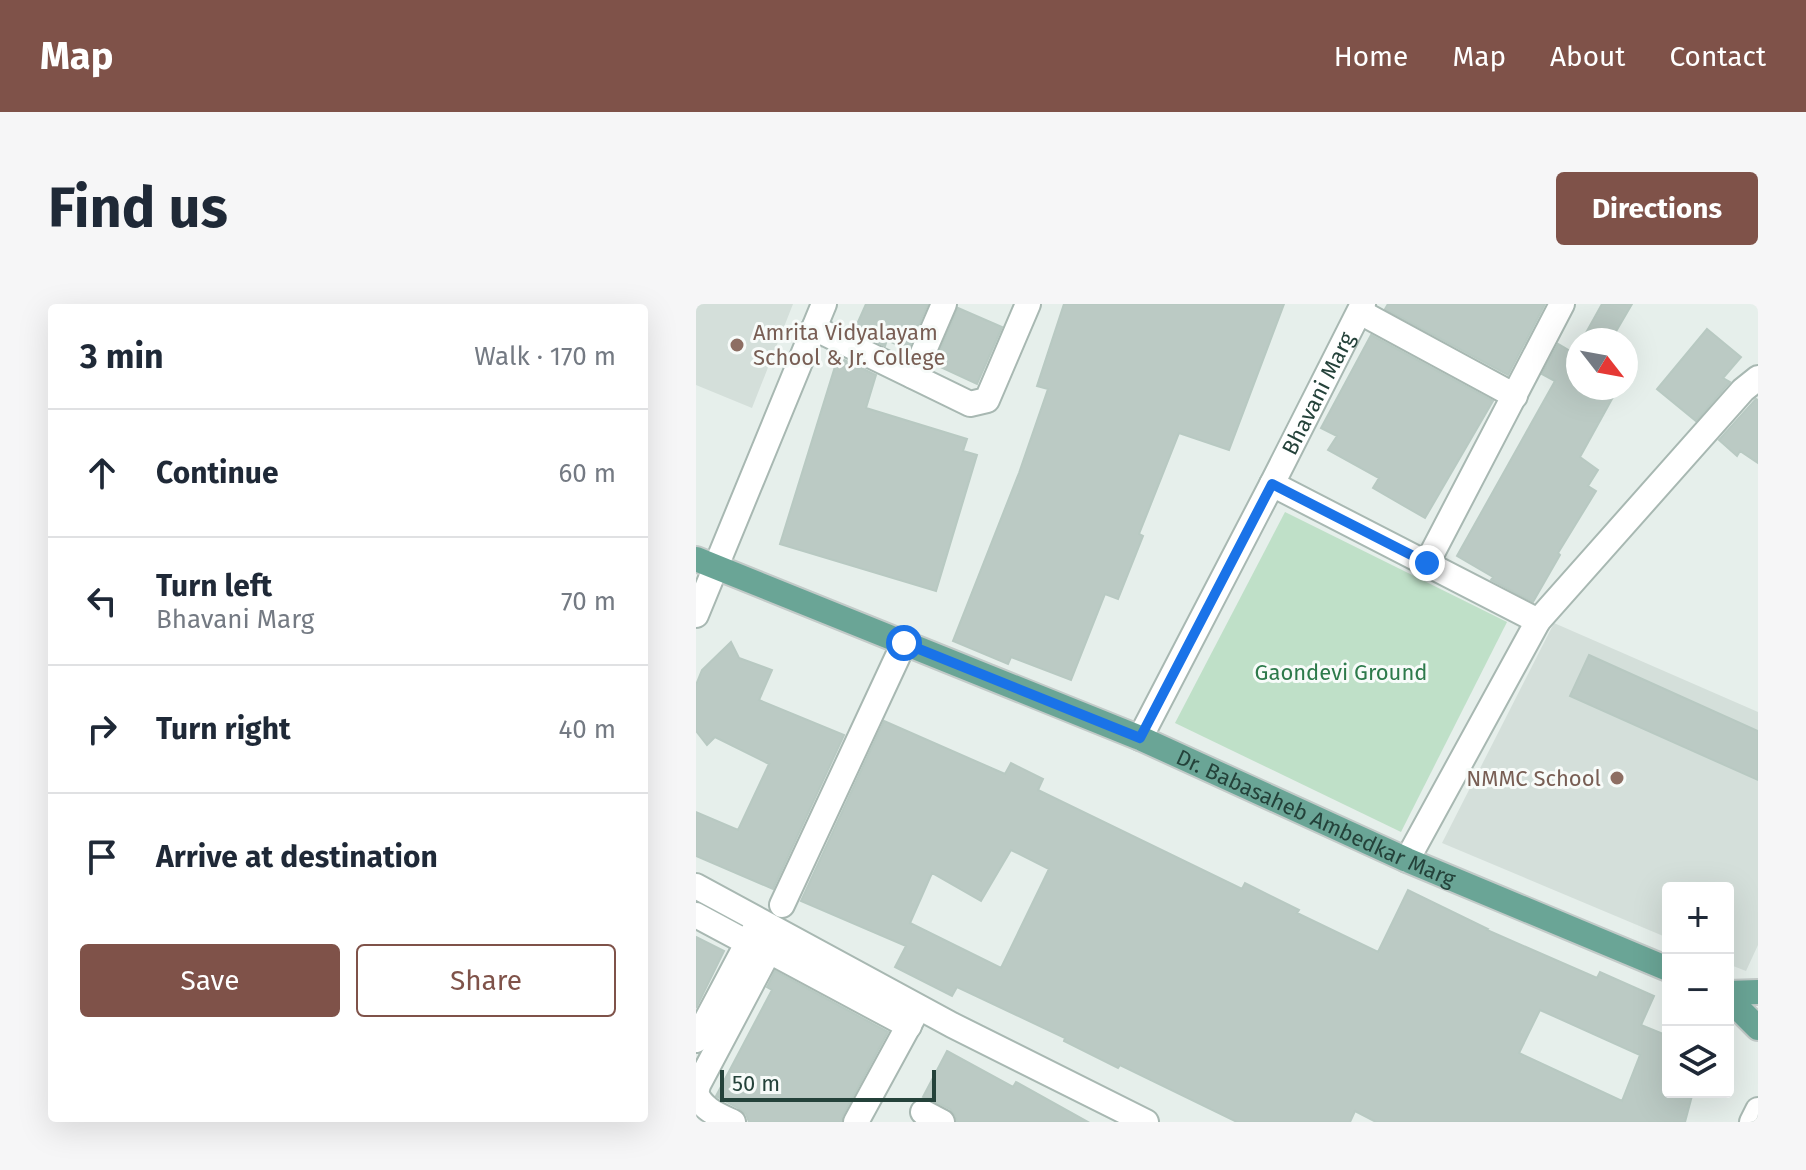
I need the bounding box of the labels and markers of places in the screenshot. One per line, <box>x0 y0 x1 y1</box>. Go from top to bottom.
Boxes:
place label: Amrita Vidyalayam School & Jr. College <box>753 319 945 371</box>
marker: Amrita Vidyalayam School & Jr. College <box>728 336 746 354</box>
place label: NMMC School <box>1466 765 1601 792</box>
marker: NMMC School <box>1608 769 1626 787</box>

